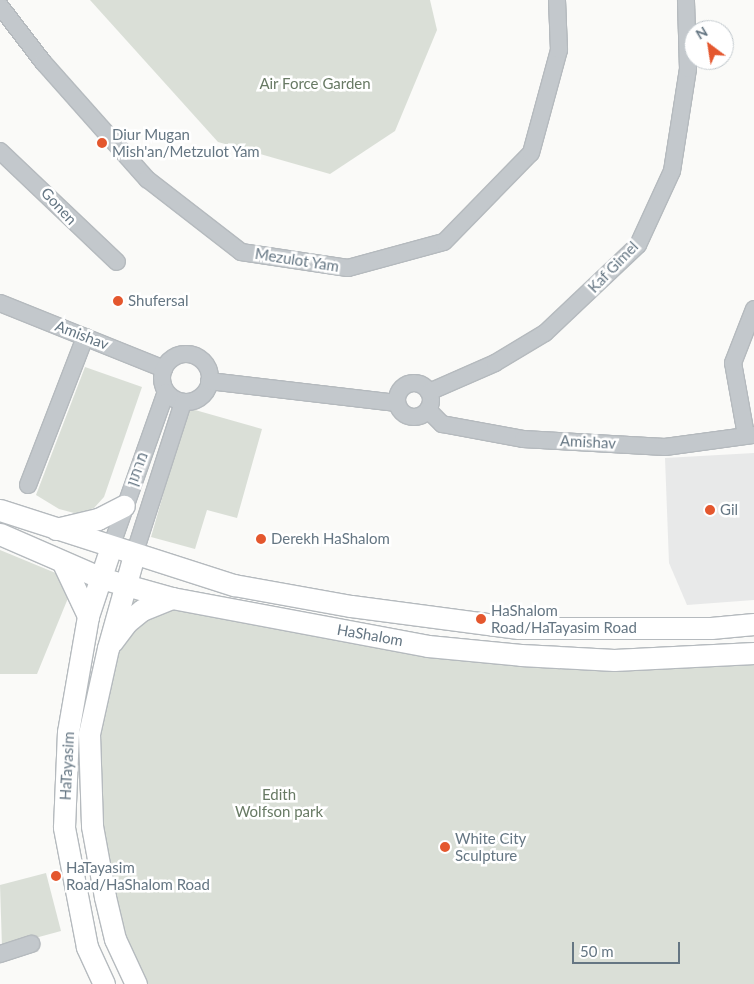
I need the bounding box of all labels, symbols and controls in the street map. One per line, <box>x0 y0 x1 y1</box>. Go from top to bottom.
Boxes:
north arrow <box>684 20 734 70</box>
text: N <box>693 23 711 43</box>
park label: Air Force Garden <box>259 75 371 93</box>
place label: Diur Mugan Mish'an/Metzulot Yam <box>112 125 260 160</box>
marker: Diur Mugan Mish'an/Metzulot Yam <box>96 137 108 149</box>
street label: Gonen <box>37 184 81 228</box>
street label: Kaf Gimel <box>584 238 642 296</box>
street label: Mezulot Yam <box>253 244 341 276</box>
place label: Shufersal <box>128 292 189 310</box>
marker: Shufersal <box>112 295 124 307</box>
street label: Amishav <box>53 317 111 353</box>
street label: Amishav <box>560 432 616 452</box>
street label: מרתון <box>123 449 151 489</box>
place label: Gil <box>720 501 738 519</box>
marker: Gil <box>704 504 716 516</box>
place label: Derekh HaShalom <box>271 530 390 548</box>
marker: Derekh HaShalom <box>255 533 267 545</box>
place label: HaShalom Road/HaTayasim Road <box>491 601 637 636</box>
marker: HaShalom Road/HaTayasim Road <box>475 613 487 625</box>
street label: HaShalom <box>336 620 404 650</box>
street label: HaTayasim <box>56 731 78 801</box>
park label: Edith Wolfson park <box>235 785 323 820</box>
place label: White City Sculpture <box>455 829 526 864</box>
marker: White City Sculpture <box>439 841 451 853</box>
place label: HaTayasim Road/HaShalom Road <box>66 858 210 893</box>
marker: HaTayasim Road/HaShalom Road <box>50 870 62 882</box>
scale bar <box>574 932 682 964</box>
text: 50 m <box>580 942 614 960</box>

